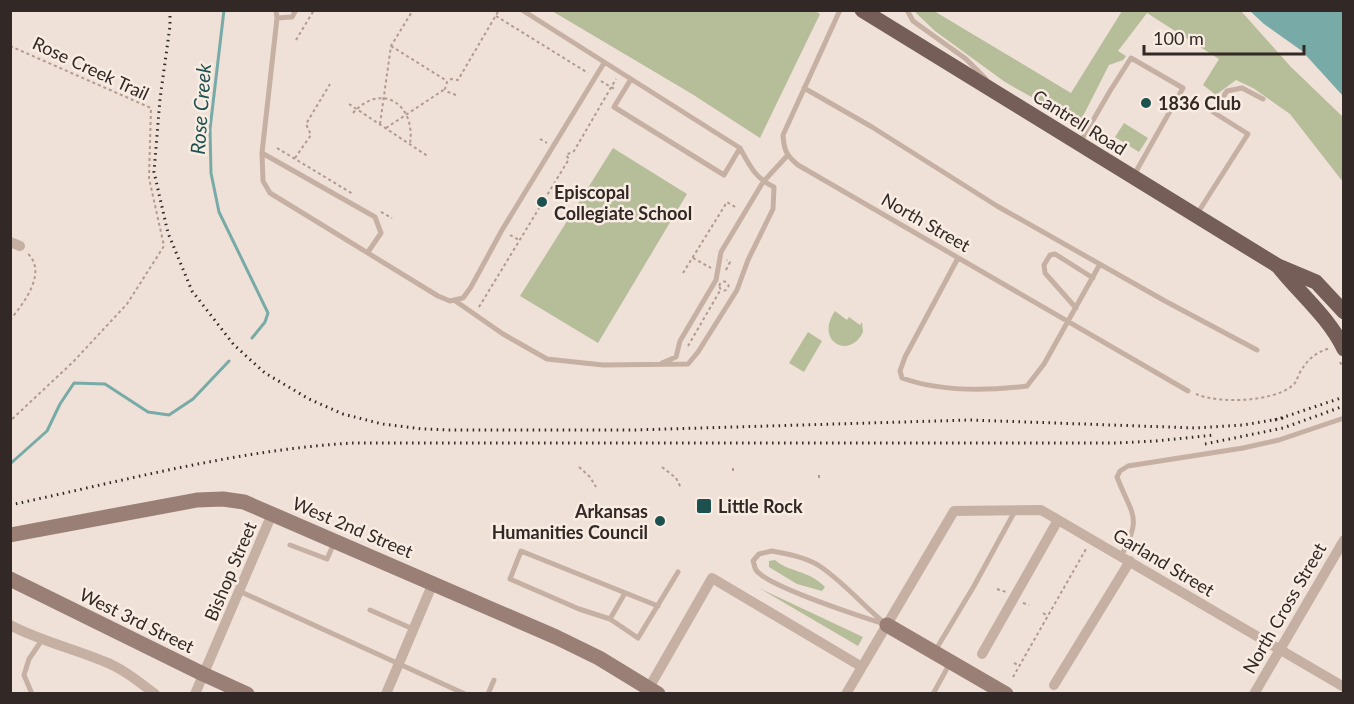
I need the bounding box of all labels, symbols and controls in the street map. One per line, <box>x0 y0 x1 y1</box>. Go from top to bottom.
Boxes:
scale bar <box>1144 18 1304 56</box>
text: 100 m <box>1153 27 1204 49</box>
street label: Rose Creek Trail <box>29 31 153 105</box>
water label: Rose Creek <box>185 62 215 155</box>
street label: Cantrell Road <box>1029 85 1131 159</box>
place label: 1836 Club <box>1158 92 1241 114</box>
marker: 1836 Club <box>1139 96 1153 110</box>
place label: Episcopal Collegiate School <box>554 181 692 224</box>
street label: North Street <box>878 188 975 256</box>
marker: Episcopal Collegiate School <box>535 195 549 209</box>
street label: West 2nd Street <box>290 492 417 562</box>
place label: Little Rock <box>718 495 803 517</box>
marker: Little Rock <box>695 497 713 515</box>
place label: Arkansas Humanities Council <box>492 500 648 543</box>
marker: Arkansas Humanities Council <box>653 514 667 528</box>
street label: Bishop Street <box>199 517 261 624</box>
street label: Garland Street <box>1110 523 1219 601</box>
street label: North Cross Street <box>1238 538 1331 677</box>
street label: West 3rd Street <box>76 583 198 657</box>

